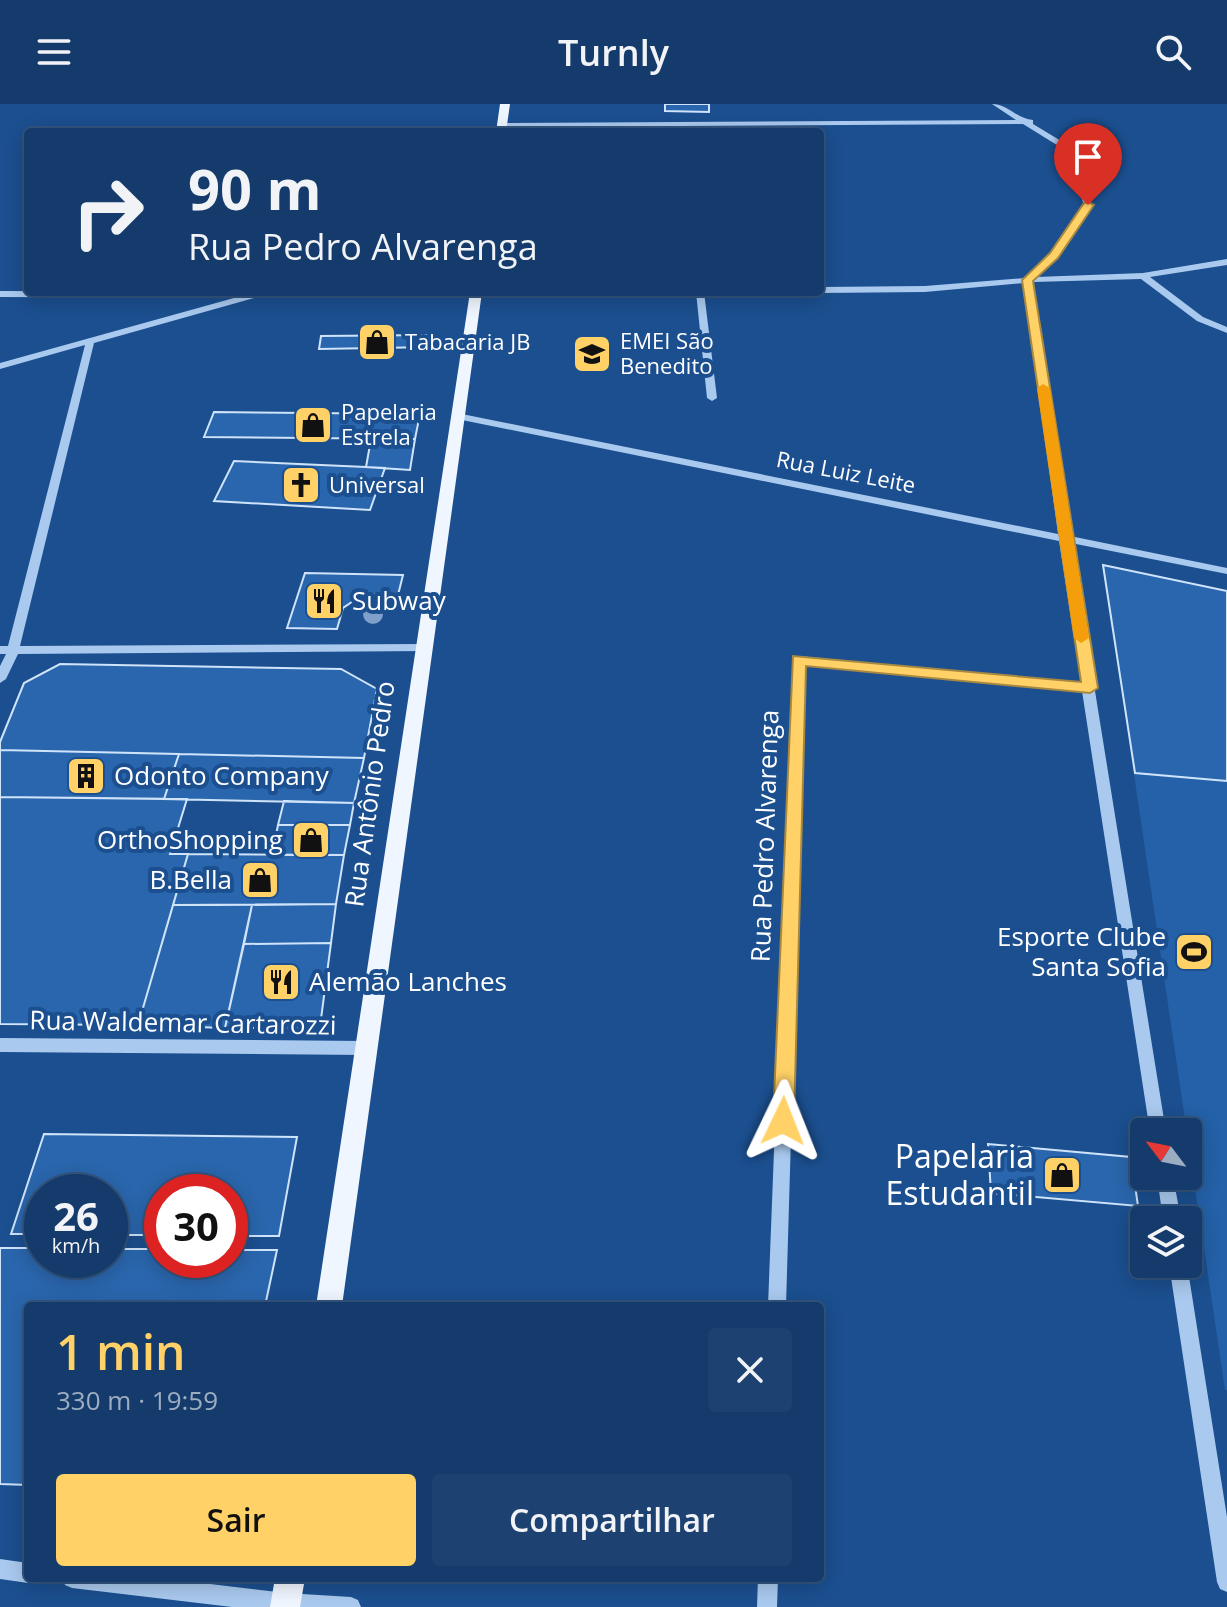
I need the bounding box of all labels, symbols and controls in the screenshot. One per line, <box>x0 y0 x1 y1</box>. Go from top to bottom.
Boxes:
text: Turnly <box>558 28 669 77</box>
icon: menu <box>32 30 76 74</box>
icon: search <box>1151 30 1195 74</box>
pin <box>1054 123 1122 205</box>
icon: arrive <box>1066 135 1110 179</box>
text: 90 m <box>188 150 322 226</box>
icon: right <box>56 160 160 264</box>
text: Rua Pedro Alvarenga <box>188 222 538 271</box>
shop icon: Tabacaria JB <box>356 321 398 363</box>
place label: EMEI São Benedito <box>620 325 714 380</box>
place label: Tabacaria JB <box>405 326 530 356</box>
school or university icon: EMEI São Benedito <box>571 333 613 375</box>
place label: Papelaria Estrela <box>341 396 437 451</box>
shop icon: Papelaria Estrela <box>292 404 334 446</box>
street label: Rua Luiz Leite <box>774 443 918 499</box>
church icon: Universal <box>280 464 322 506</box>
place label: Universal <box>329 469 425 499</box>
restaurant icon: Subway <box>303 580 345 622</box>
place label: Subway <box>352 582 447 618</box>
street label: Rua Antônio Pedro <box>335 679 403 909</box>
street label: Rua Pedro Alvarenga <box>742 709 786 963</box>
building icon: Odonto Company <box>65 755 107 797</box>
place label: Odonto Company <box>114 757 330 793</box>
shop icon: OrthoShopping <box>290 819 332 861</box>
place label: OrthoShopping <box>97 821 283 857</box>
shop icon: B.Bella <box>239 859 281 901</box>
place label: B.Bella <box>149 861 232 897</box>
place label: Esporte Clube Santa Sofia <box>997 918 1166 984</box>
sports icon: Esporte Clube Santa Sofia <box>1173 931 1215 973</box>
restaurant icon: Alemão Lanches <box>260 961 302 1003</box>
place label: Alemão Lanches <box>309 963 507 999</box>
street label: Rua Waldemar Cartarozzi <box>29 1001 337 1043</box>
position arrow <box>741 1079 825 1163</box>
north arrow <box>1130 1118 1202 1190</box>
map controls <box>1130 1118 1202 1278</box>
place label: Papelaria Estudantil <box>885 1134 1034 1214</box>
shop icon: Papelaria Estudantil <box>1041 1154 1083 1196</box>
speed limit sign: 30 <box>144 1174 248 1278</box>
text: 26 <box>53 1188 99 1243</box>
button: layers <box>1130 1206 1202 1278</box>
text: km/h <box>52 1232 100 1259</box>
text: 1 min <box>56 1319 186 1384</box>
button: close <box>708 1328 792 1412</box>
text: 330 m · 19:59 <box>56 1382 218 1418</box>
button: Sair <box>56 1474 416 1566</box>
button: Compartilhar <box>432 1474 792 1566</box>

